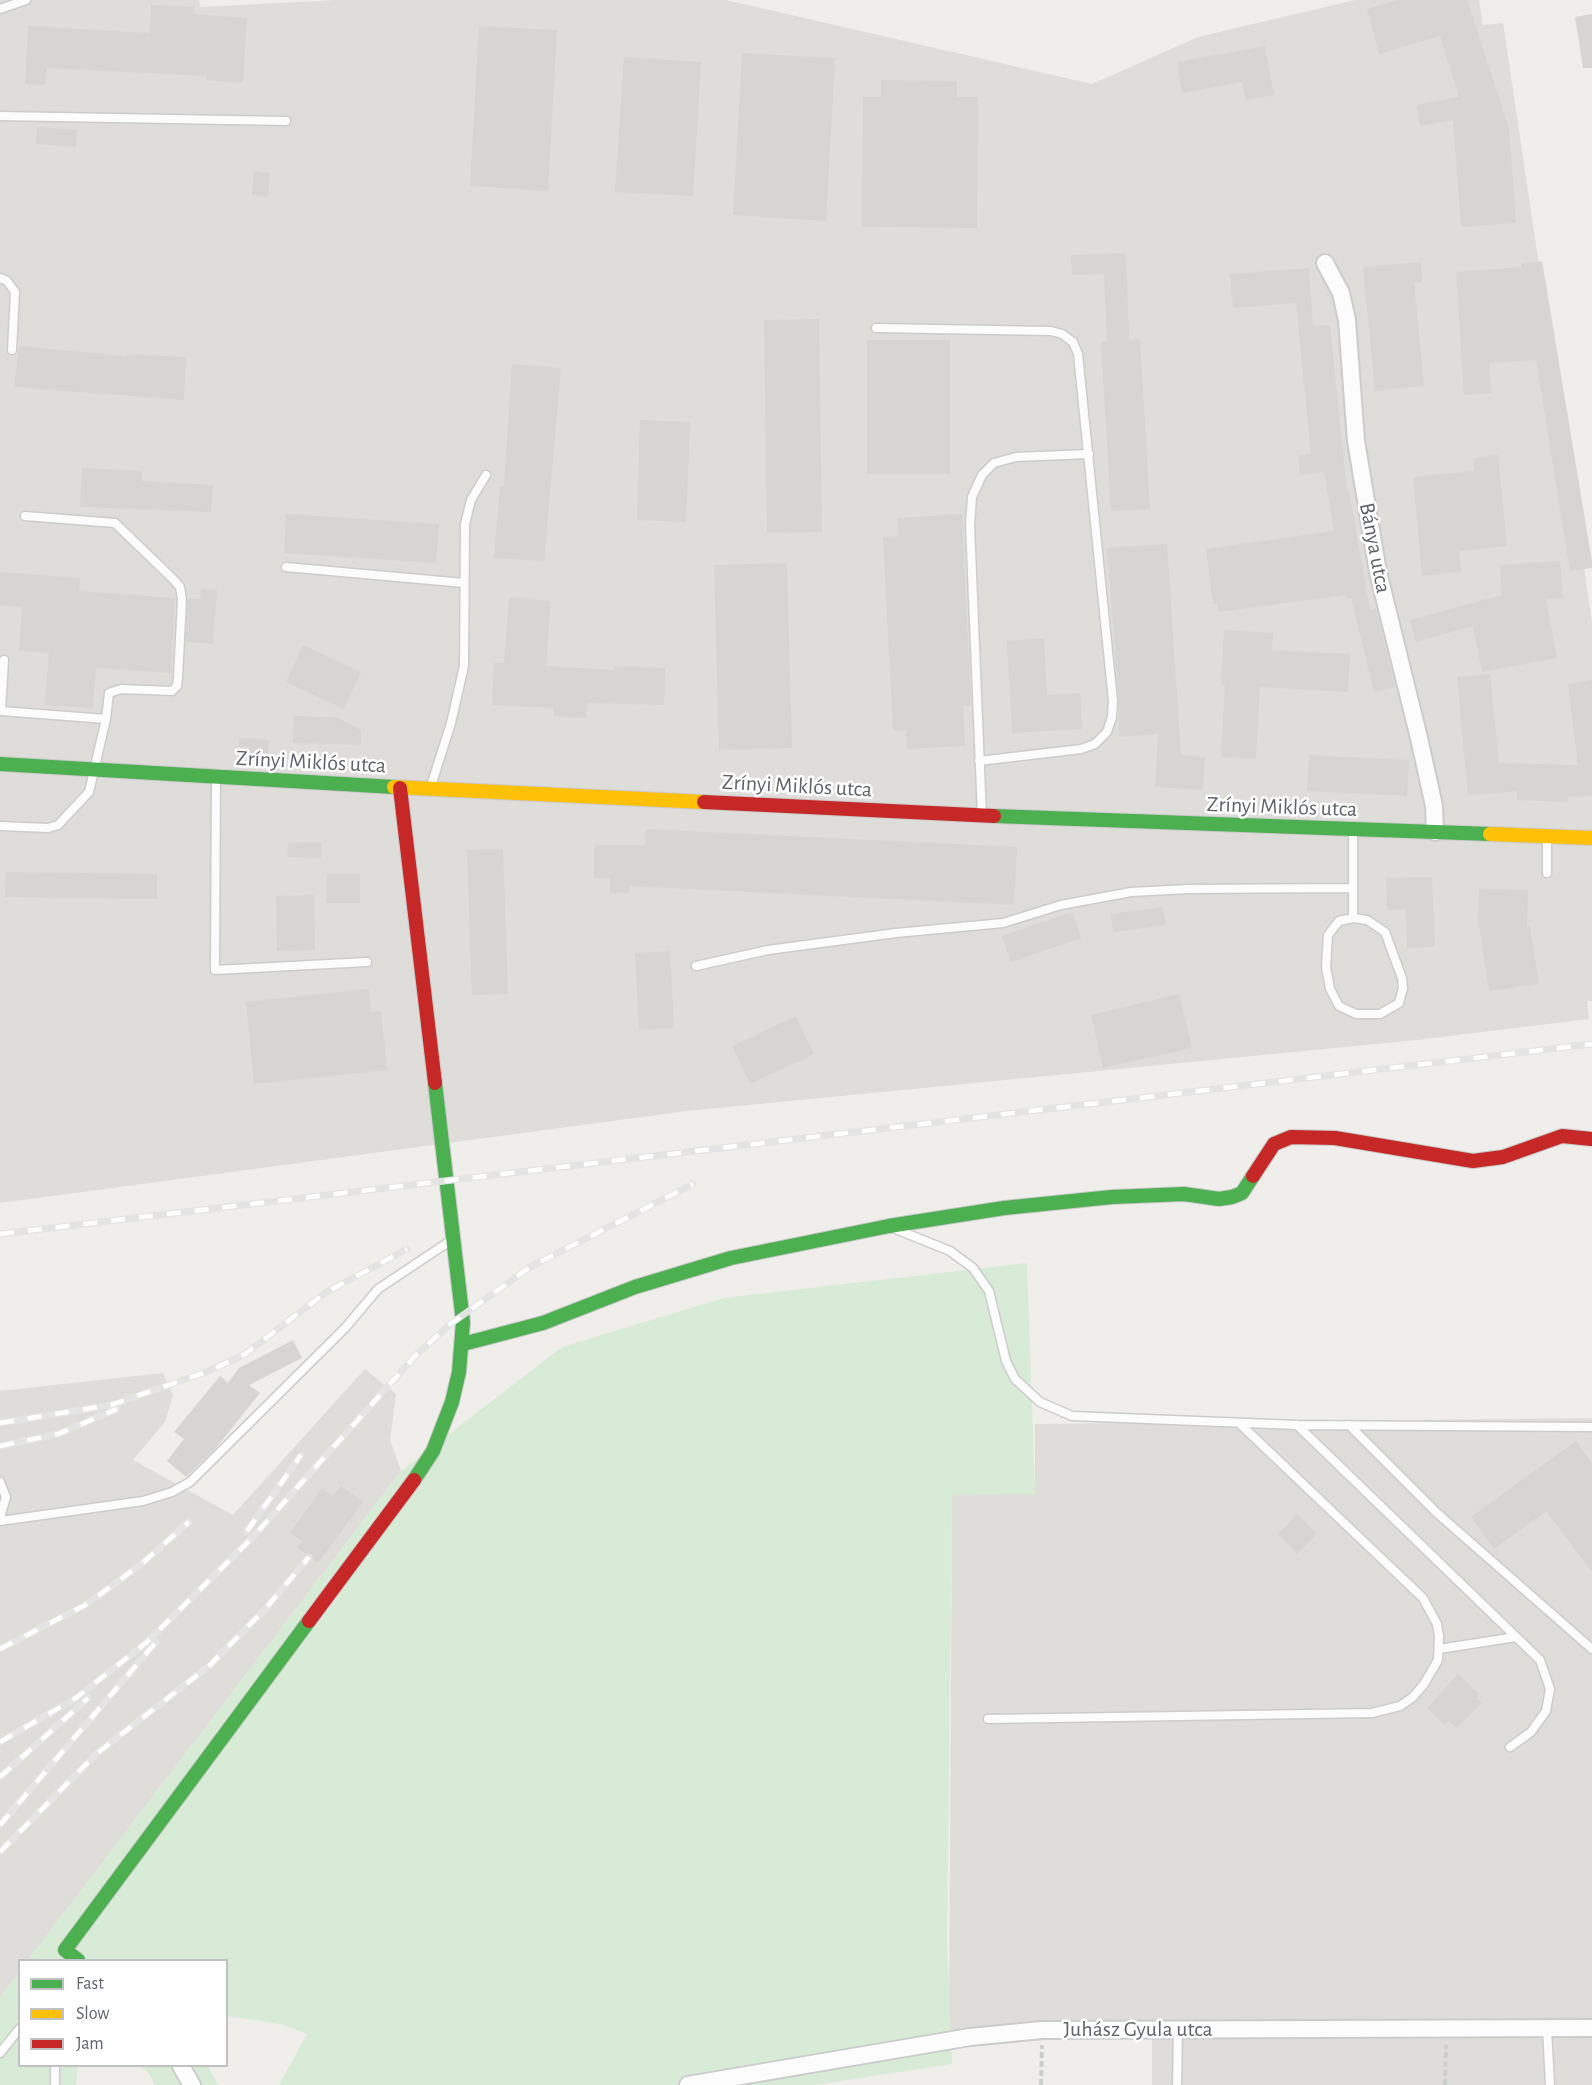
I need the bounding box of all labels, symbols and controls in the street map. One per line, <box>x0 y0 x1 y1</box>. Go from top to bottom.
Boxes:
street label: Bánya utca <box>1353 500 1397 596</box>
street label: Zrínyi Miklós utca <box>235 745 387 779</box>
street label: Zrínyi Miklós utca <box>721 769 873 803</box>
street label: Zrínyi Miklós utca <box>1206 791 1358 823</box>
legend <box>18 1959 228 2067</box>
text: Fast <box>76 1975 104 1993</box>
text: Slow <box>76 2005 109 2023</box>
street label: Juhász Gyula utca <box>1063 2016 1213 2042</box>
text: Jam <box>76 2035 104 2053</box>

